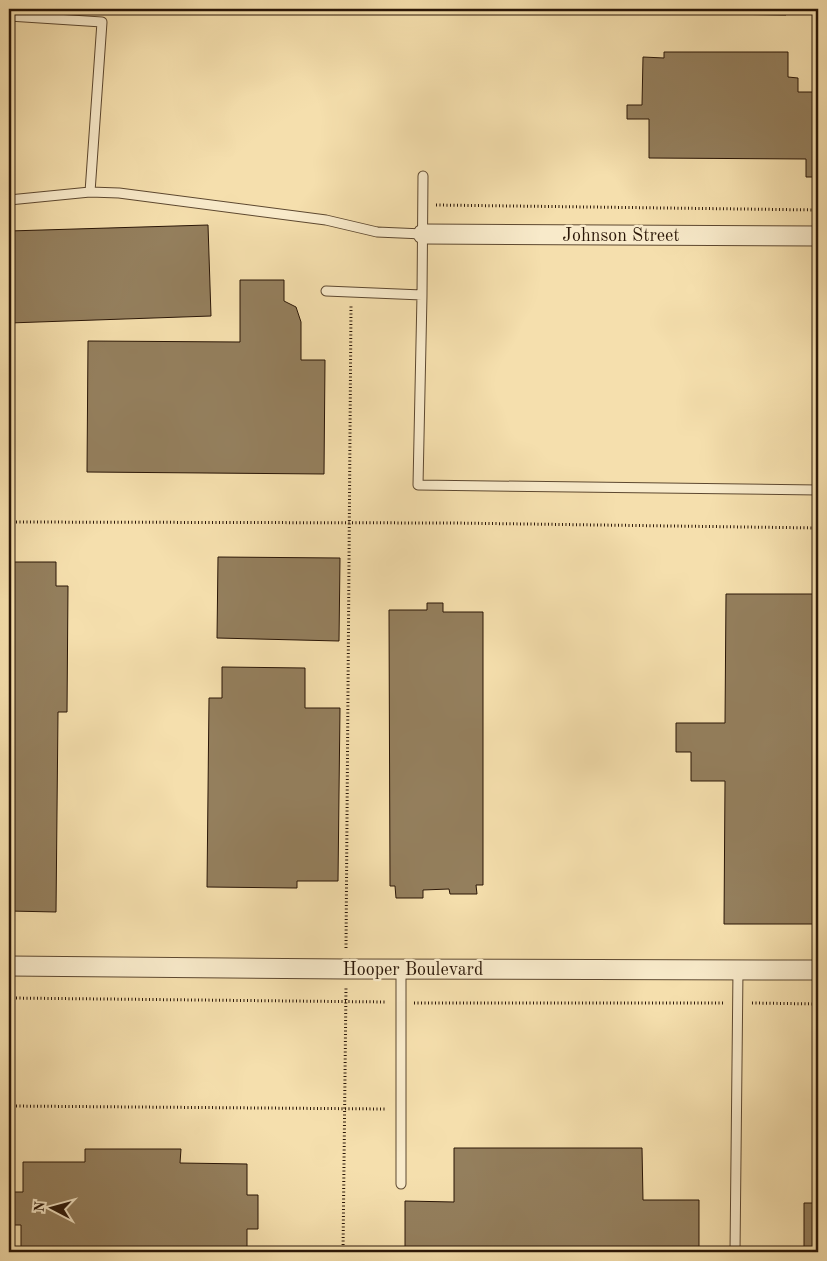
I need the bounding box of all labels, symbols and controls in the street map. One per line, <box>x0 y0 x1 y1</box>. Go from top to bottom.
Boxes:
street label: Johnson Street <box>562 227 680 245</box>
street label: Hooper Boulevard <box>343 961 483 979</box>
north arrow <box>28 1184 78 1234</box>
text: N <box>33 1200 48 1213</box>

